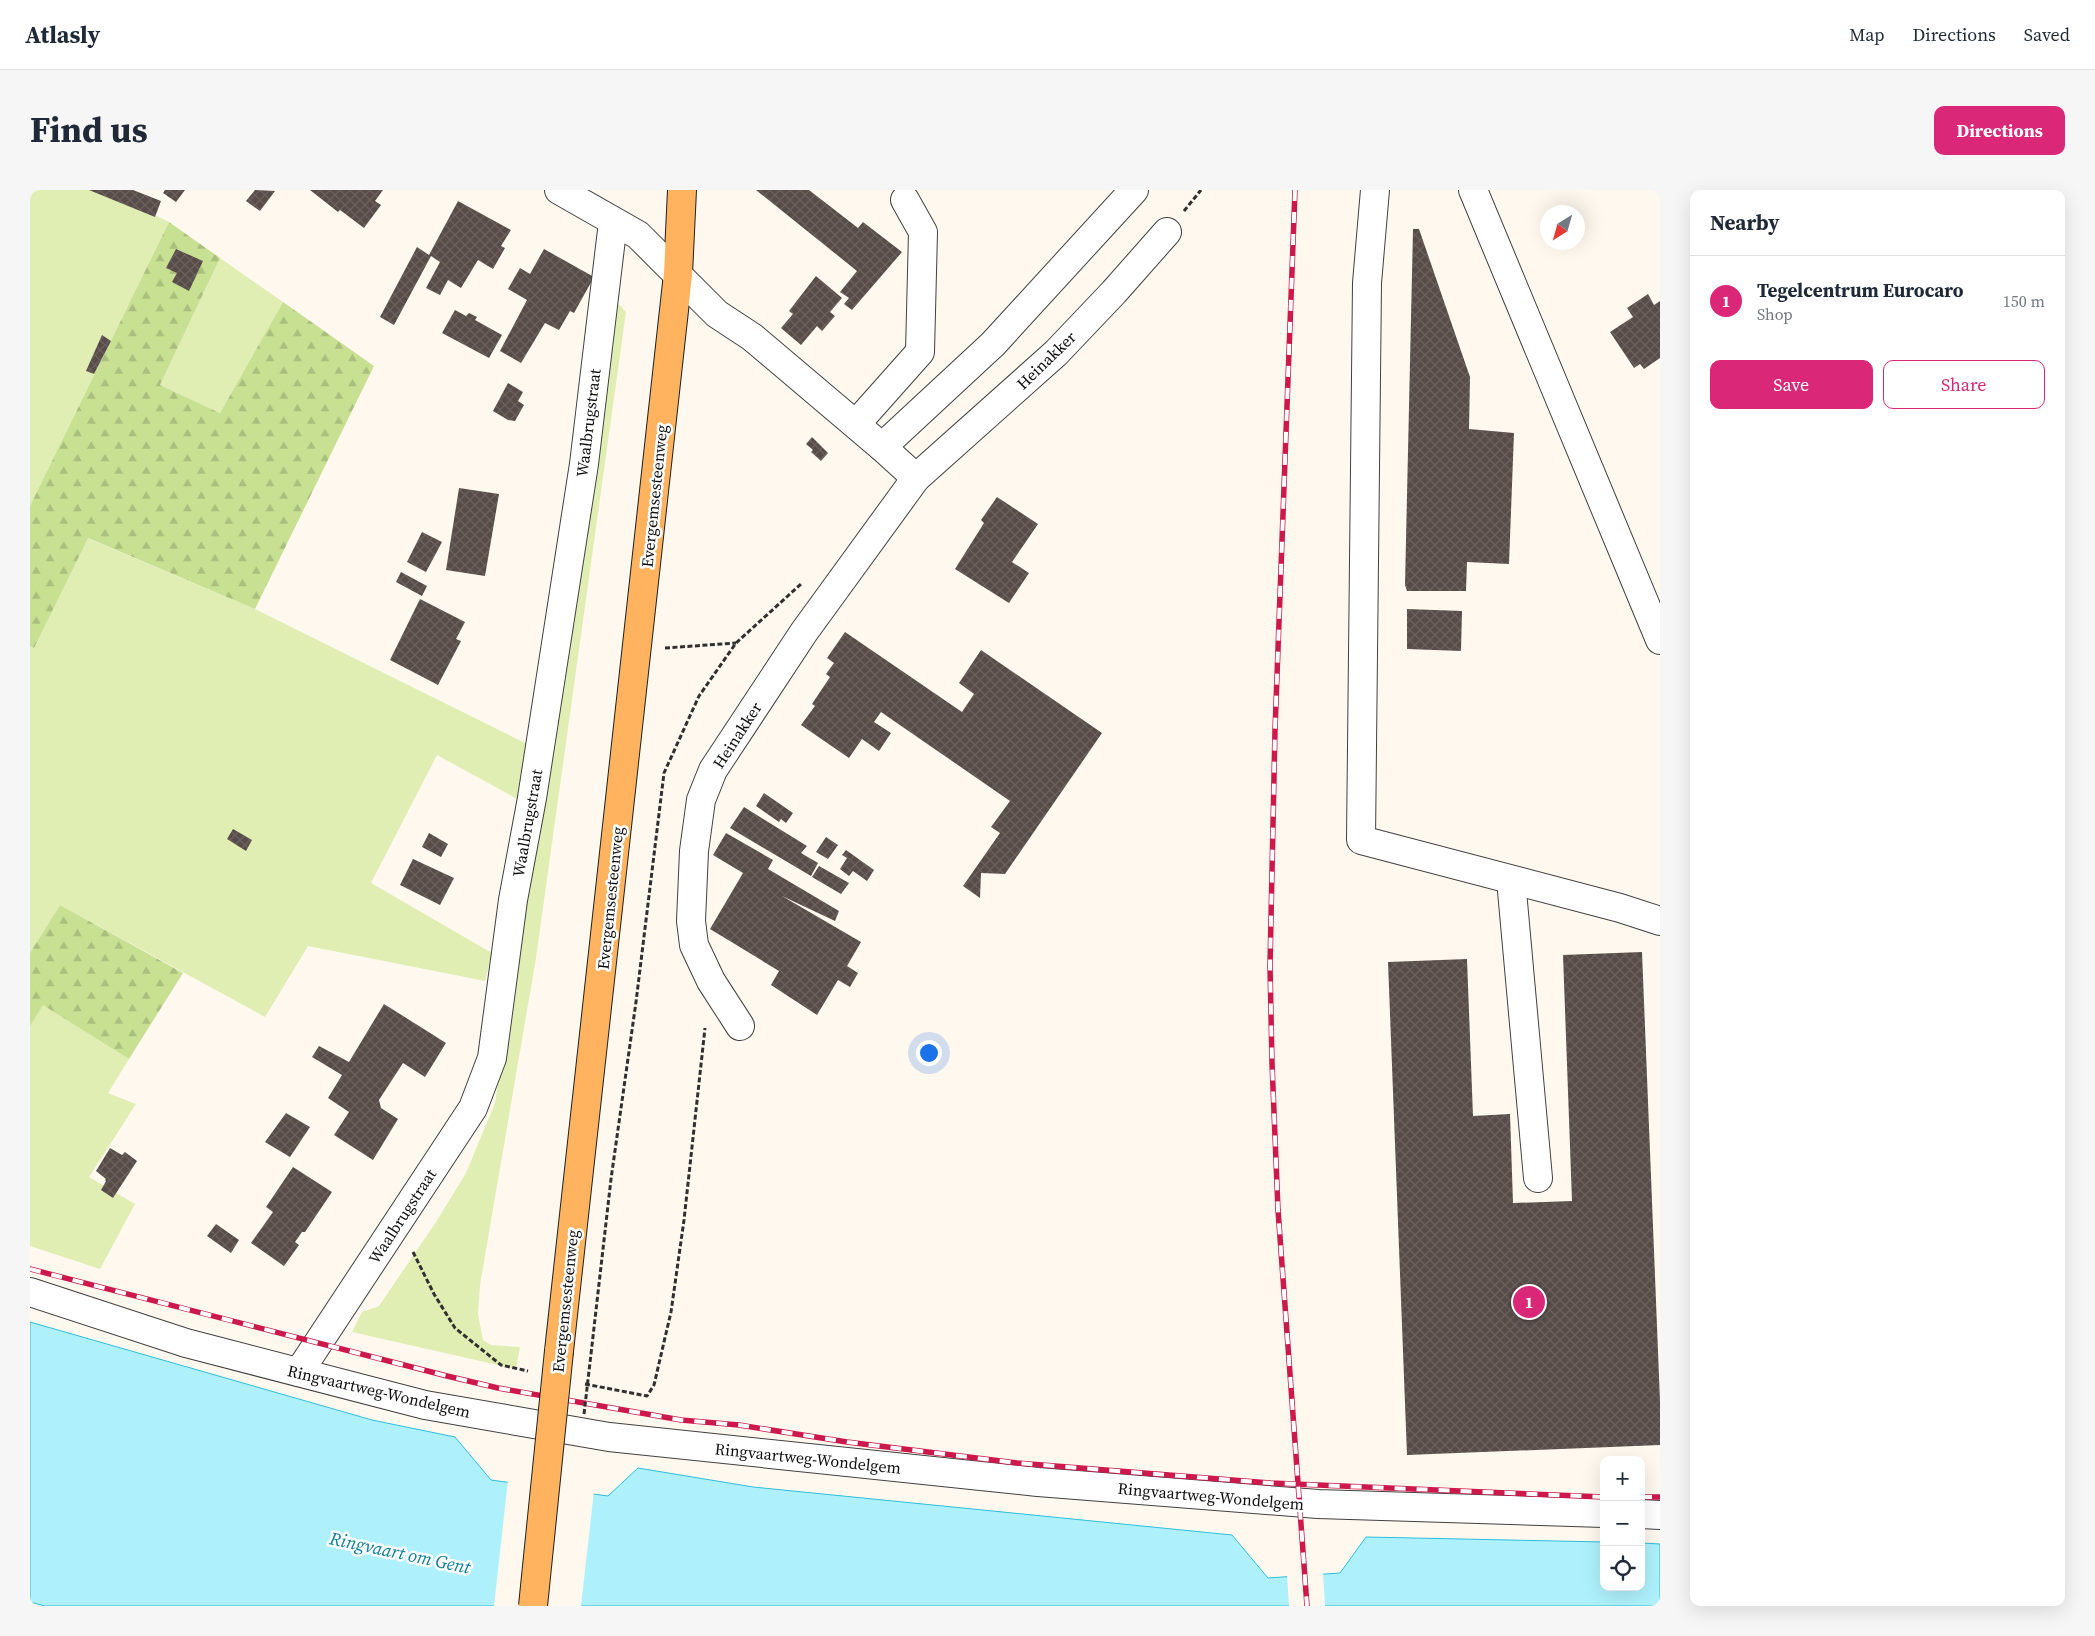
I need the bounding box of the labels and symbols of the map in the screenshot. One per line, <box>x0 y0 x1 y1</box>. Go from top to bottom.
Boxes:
north arrow <box>1540 205 1585 250</box>
street label: Heinakker <box>1011 326 1081 394</box>
street label: Waalbrugstraat <box>570 367 606 478</box>
street label: Evergemsesteenweg <box>636 423 672 569</box>
street label: Heinakker <box>707 697 767 773</box>
street label: Waalbrugstraat <box>507 767 547 879</box>
street label: Evergemsesteenweg <box>592 825 628 971</box>
your location <box>916 1040 942 1066</box>
street label: Waalbrugstraat <box>363 1164 441 1268</box>
street label: Evergemsesteenweg <box>547 1228 583 1374</box>
pin: 1 <box>1513 1283 1545 1321</box>
street label: Ringvaartweg-Wondelgem <box>285 1359 473 1423</box>
street label: Ringvaartweg-Wondelgem <box>714 1437 902 1479</box>
street label: Ringvaartweg-Wondelgem <box>1117 1477 1305 1515</box>
water label: Ringvaart om Gent <box>326 1525 474 1580</box>

